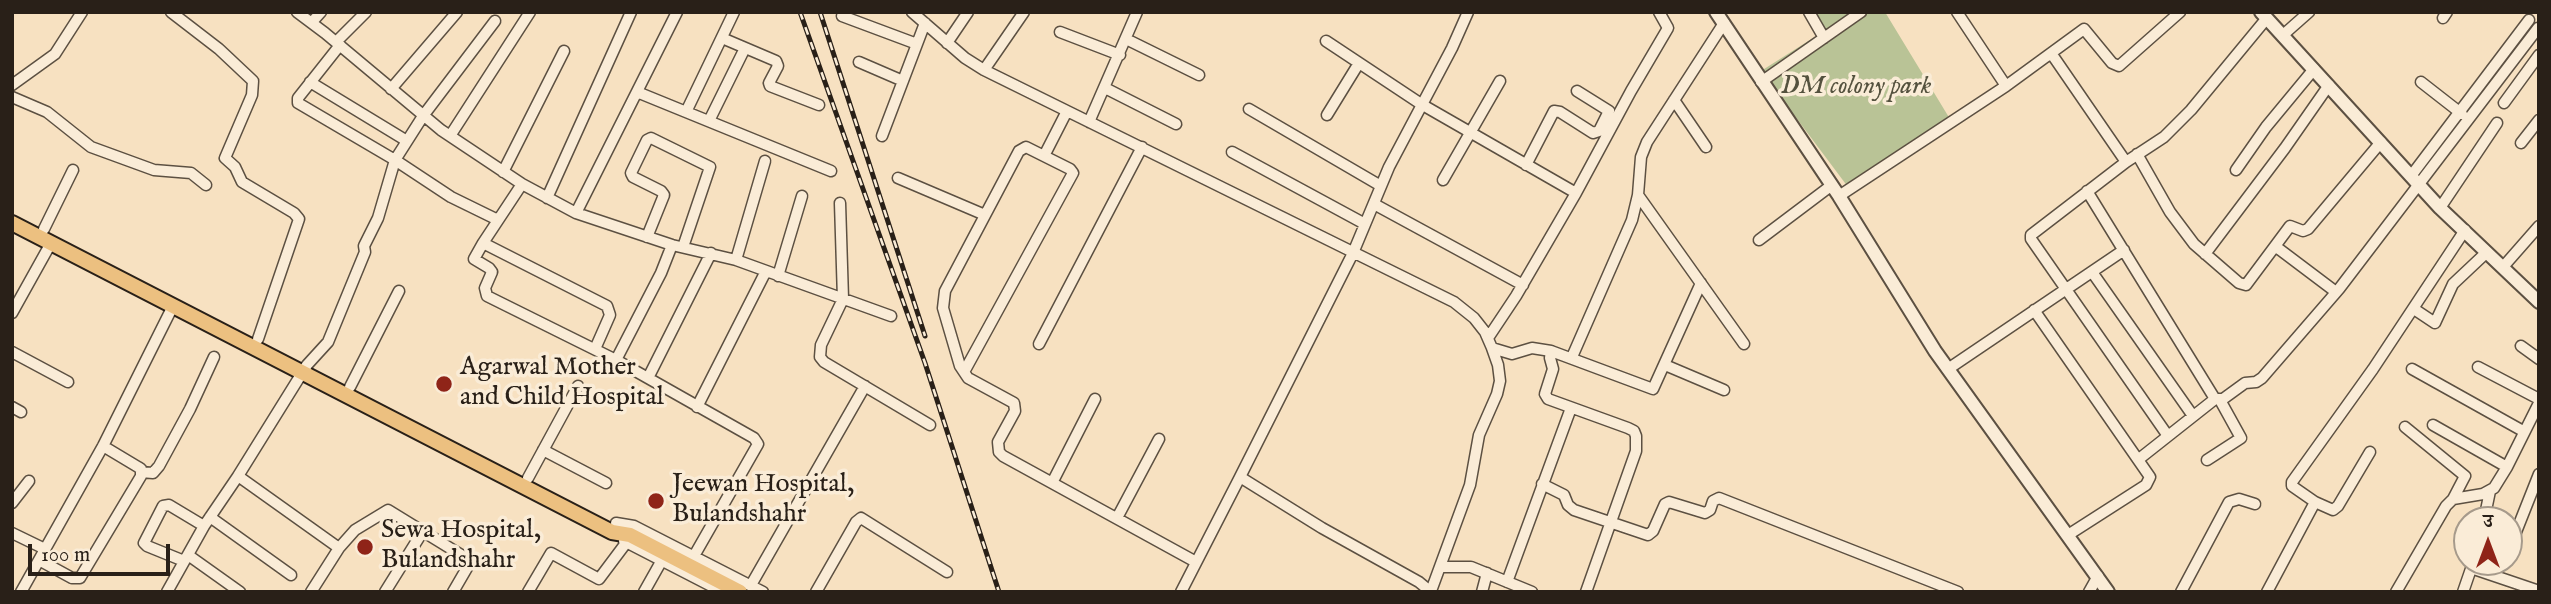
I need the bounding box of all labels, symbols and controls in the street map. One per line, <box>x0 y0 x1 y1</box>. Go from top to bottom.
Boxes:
park label: DM colony park <box>1781 72 1931 104</box>
place label: Agarwal Mother and Child Hospital <box>460 353 664 414</box>
marker: Agarwal Mother and Child Hospital <box>434 374 454 394</box>
place label: Jeewan Hospital, Bulandshahr <box>672 470 854 532</box>
marker: Jeewan Hospital, Bulandshahr <box>646 491 666 511</box>
north arrow <box>2453 506 2523 576</box>
text: उ <box>2483 510 2493 534</box>
place label: Sewa Hospital, Bulandshahr <box>381 516 541 578</box>
scale bar <box>32 530 173 574</box>
marker: Sewa Hospital, Bulandshahr <box>355 537 375 557</box>
text: 100 m <box>41 542 90 569</box>

